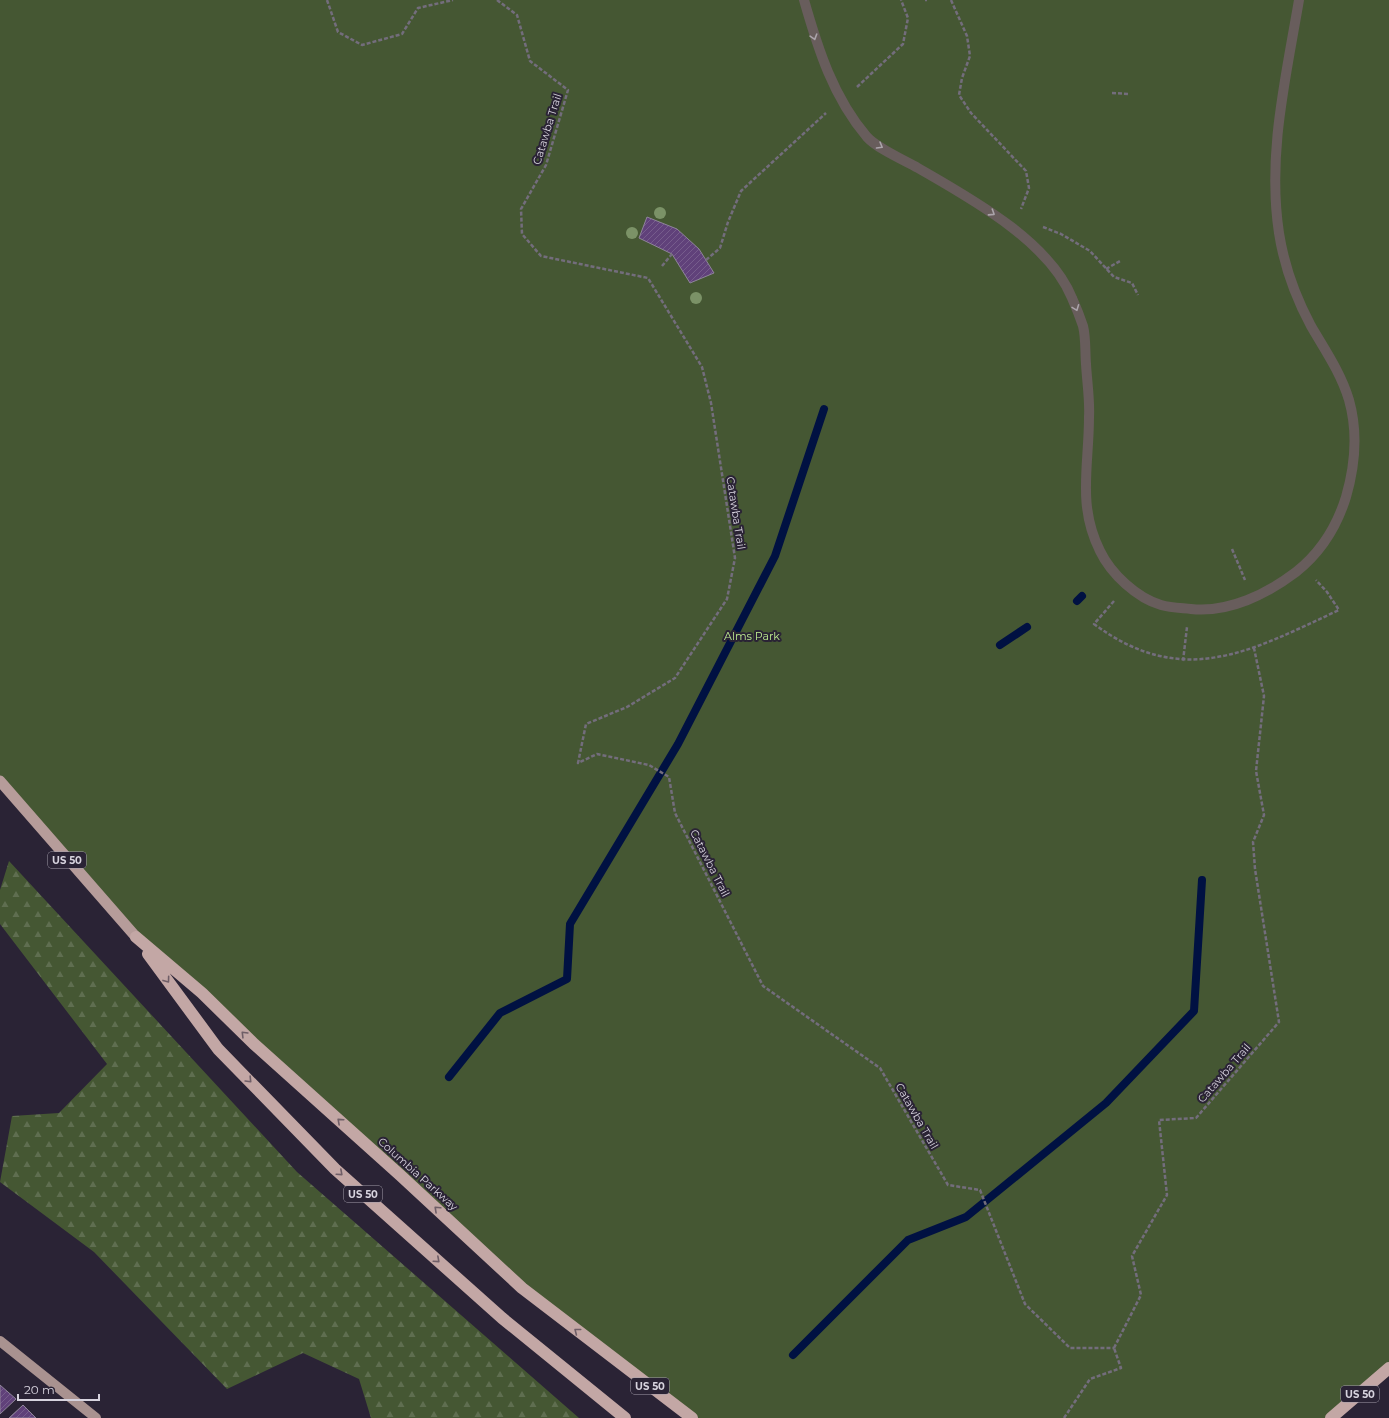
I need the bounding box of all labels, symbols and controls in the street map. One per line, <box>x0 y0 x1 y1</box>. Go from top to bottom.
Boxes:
one-way arrow <box>809 34 818 41</box>
street label: Catawba Trail <box>530 92 564 166</box>
one-way arrow <box>876 142 884 149</box>
one-way arrow <box>988 208 995 216</box>
one-way arrow <box>1072 305 1080 312</box>
street label: Catawba Trail <box>723 475 749 551</box>
park label: Alms Park <box>724 629 780 643</box>
street label: Catawba Trail <box>687 827 733 899</box>
road number: US 50 <box>48 852 86 868</box>
one-way arrow <box>162 975 169 982</box>
one-way arrow <box>241 1031 249 1039</box>
street label: Catawba Trail <box>1194 1041 1254 1105</box>
one-way arrow <box>244 1075 251 1083</box>
street label: Catawba Trail <box>892 1081 942 1151</box>
one-way arrow <box>337 1119 345 1126</box>
street label: Columbia Parkway <box>375 1134 461 1214</box>
one-way arrow <box>335 1168 342 1175</box>
road number: US 50 <box>344 1186 382 1202</box>
one-way arrow <box>434 1206 441 1213</box>
one-way arrow <box>432 1255 439 1262</box>
one-way arrow <box>574 1328 581 1335</box>
scale bar <box>18 1376 99 1402</box>
road number: US 50 <box>631 1378 669 1394</box>
text: 20 m <box>24 1382 55 1397</box>
road number: US 50 <box>1341 1386 1379 1402</box>

